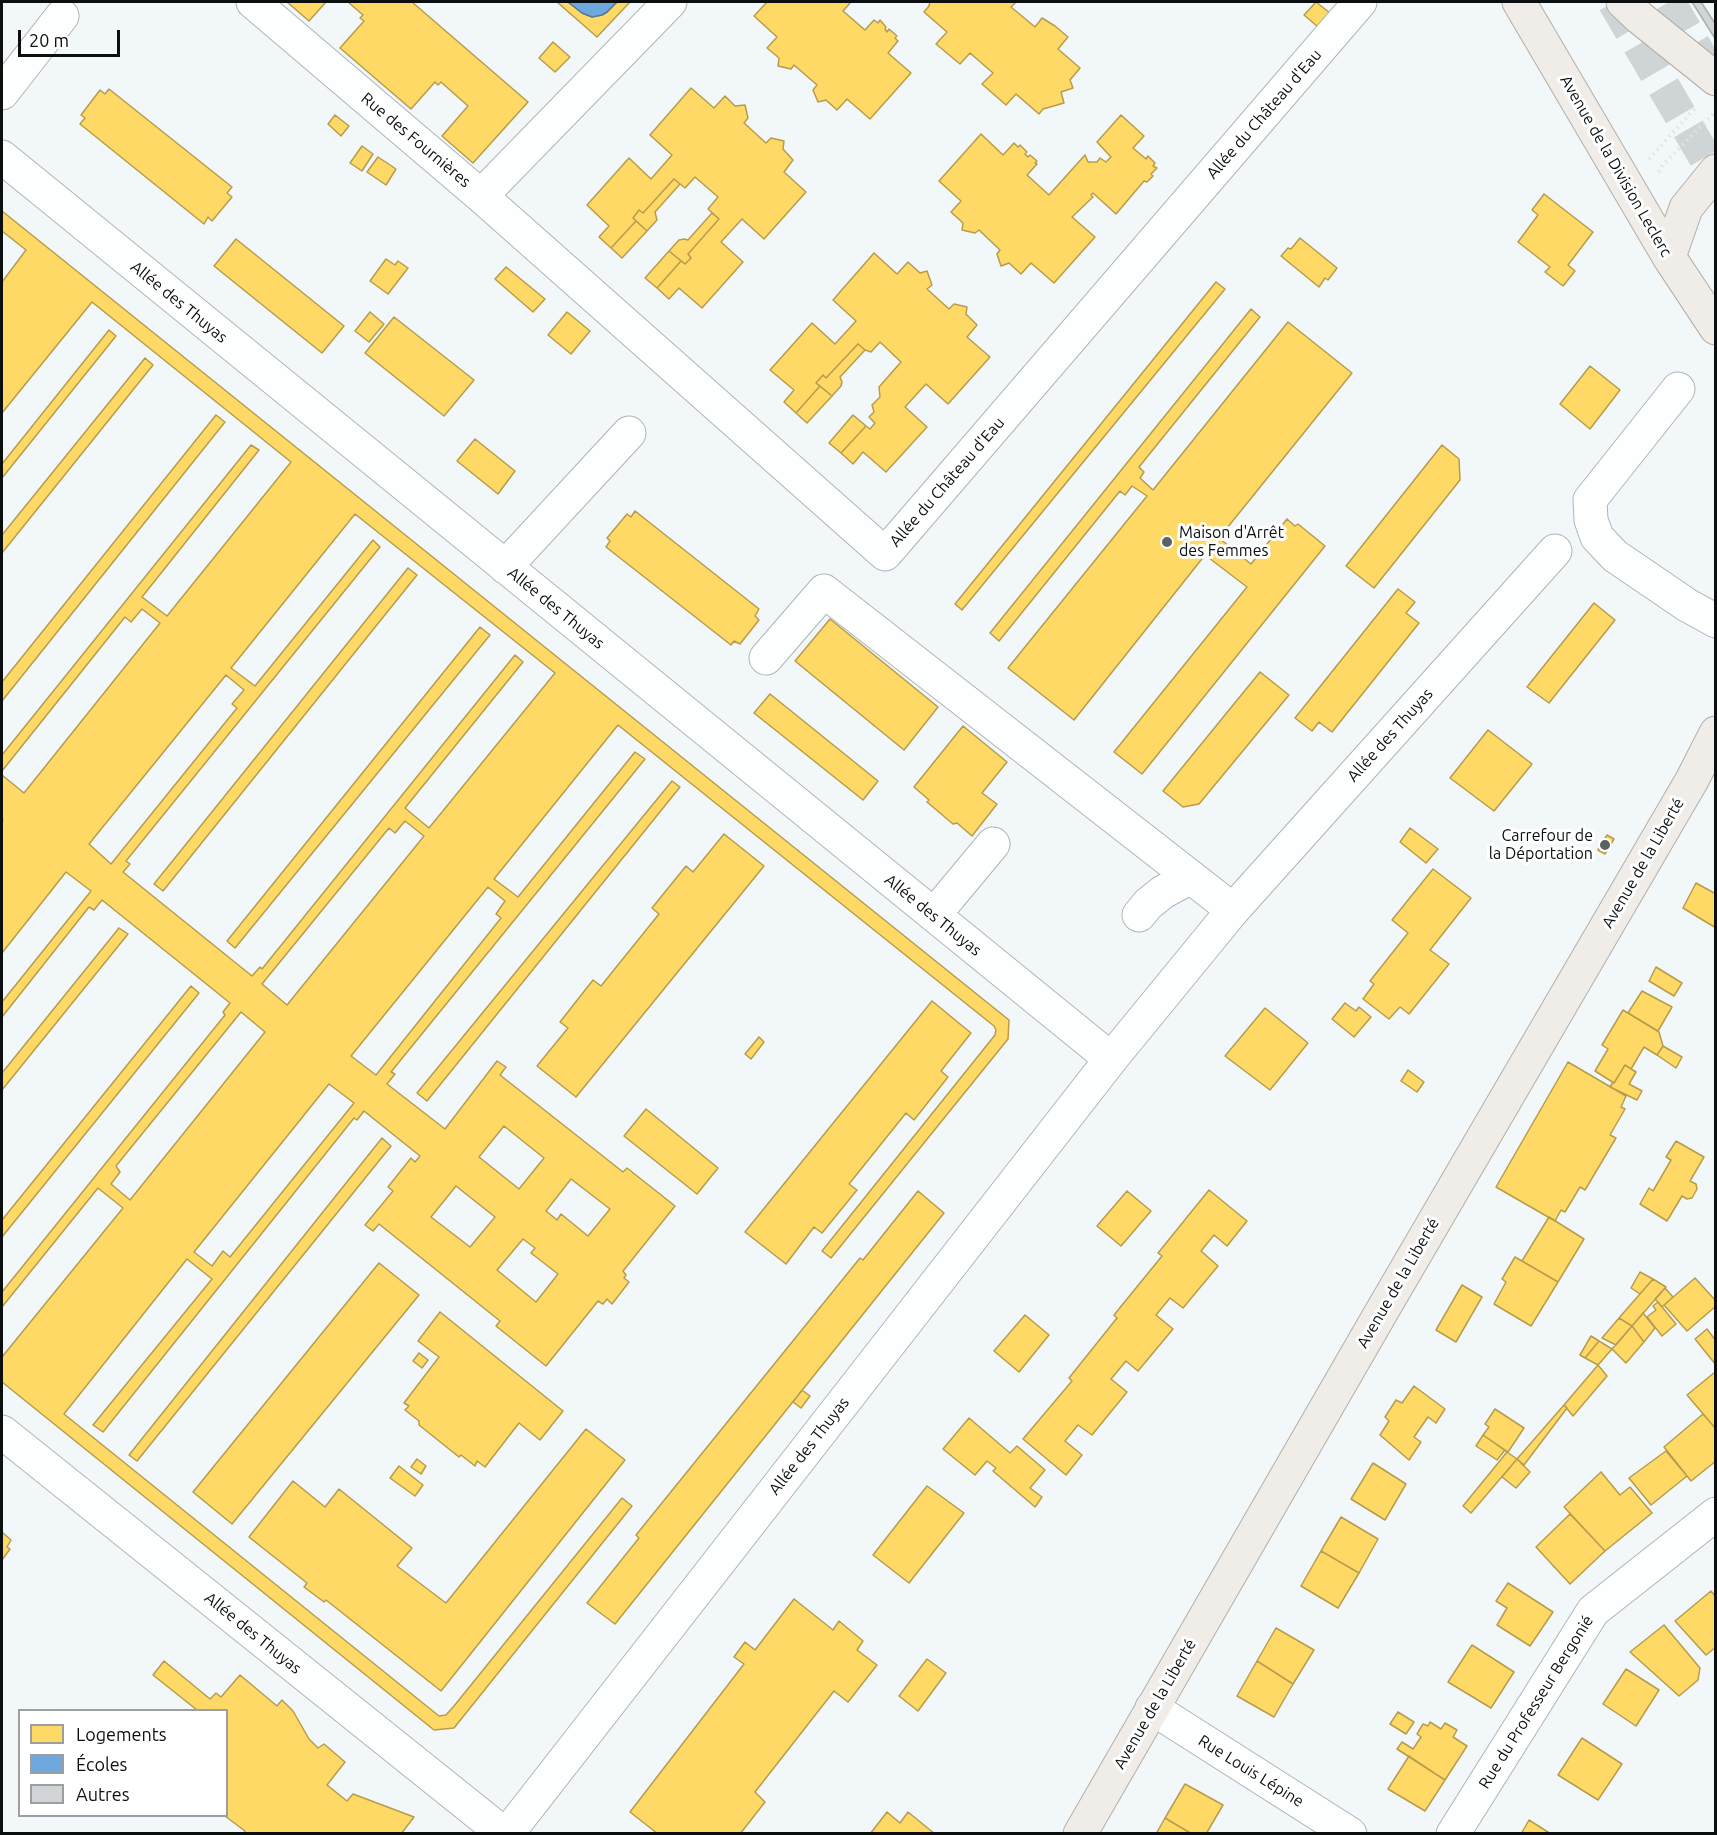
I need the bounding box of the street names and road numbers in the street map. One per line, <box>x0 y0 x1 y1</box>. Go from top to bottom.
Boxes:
street label: Allée du Château d'Eau <box>1203 45 1325 183</box>
street label: Avenue de la Division Leclerc <box>1556 72 1676 260</box>
street label: Rue des Fournières <box>357 89 475 191</box>
street label: Allée des Thuyas <box>127 257 231 347</box>
street label: Allée du Château d'Eau <box>886 413 1008 551</box>
street label: Allée des Thuyas <box>504 563 608 653</box>
street label: Allée des Thuyas <box>1343 684 1437 786</box>
street label: Avenue de la Liberté <box>1598 795 1688 931</box>
street label: Allée des Thuyas <box>881 870 985 960</box>
street label: Avenue de la Liberté <box>1353 1215 1443 1351</box>
street label: Allée des Thuyas <box>765 1393 853 1499</box>
street label: Allée des Thuyas <box>201 1588 305 1678</box>
street label: Rue du Professeur Bergonié <box>1475 1612 1597 1792</box>
street label: Avenue de la Liberté <box>1110 1636 1200 1772</box>
street label: Rue Louis Lépine <box>1195 1731 1307 1811</box>

